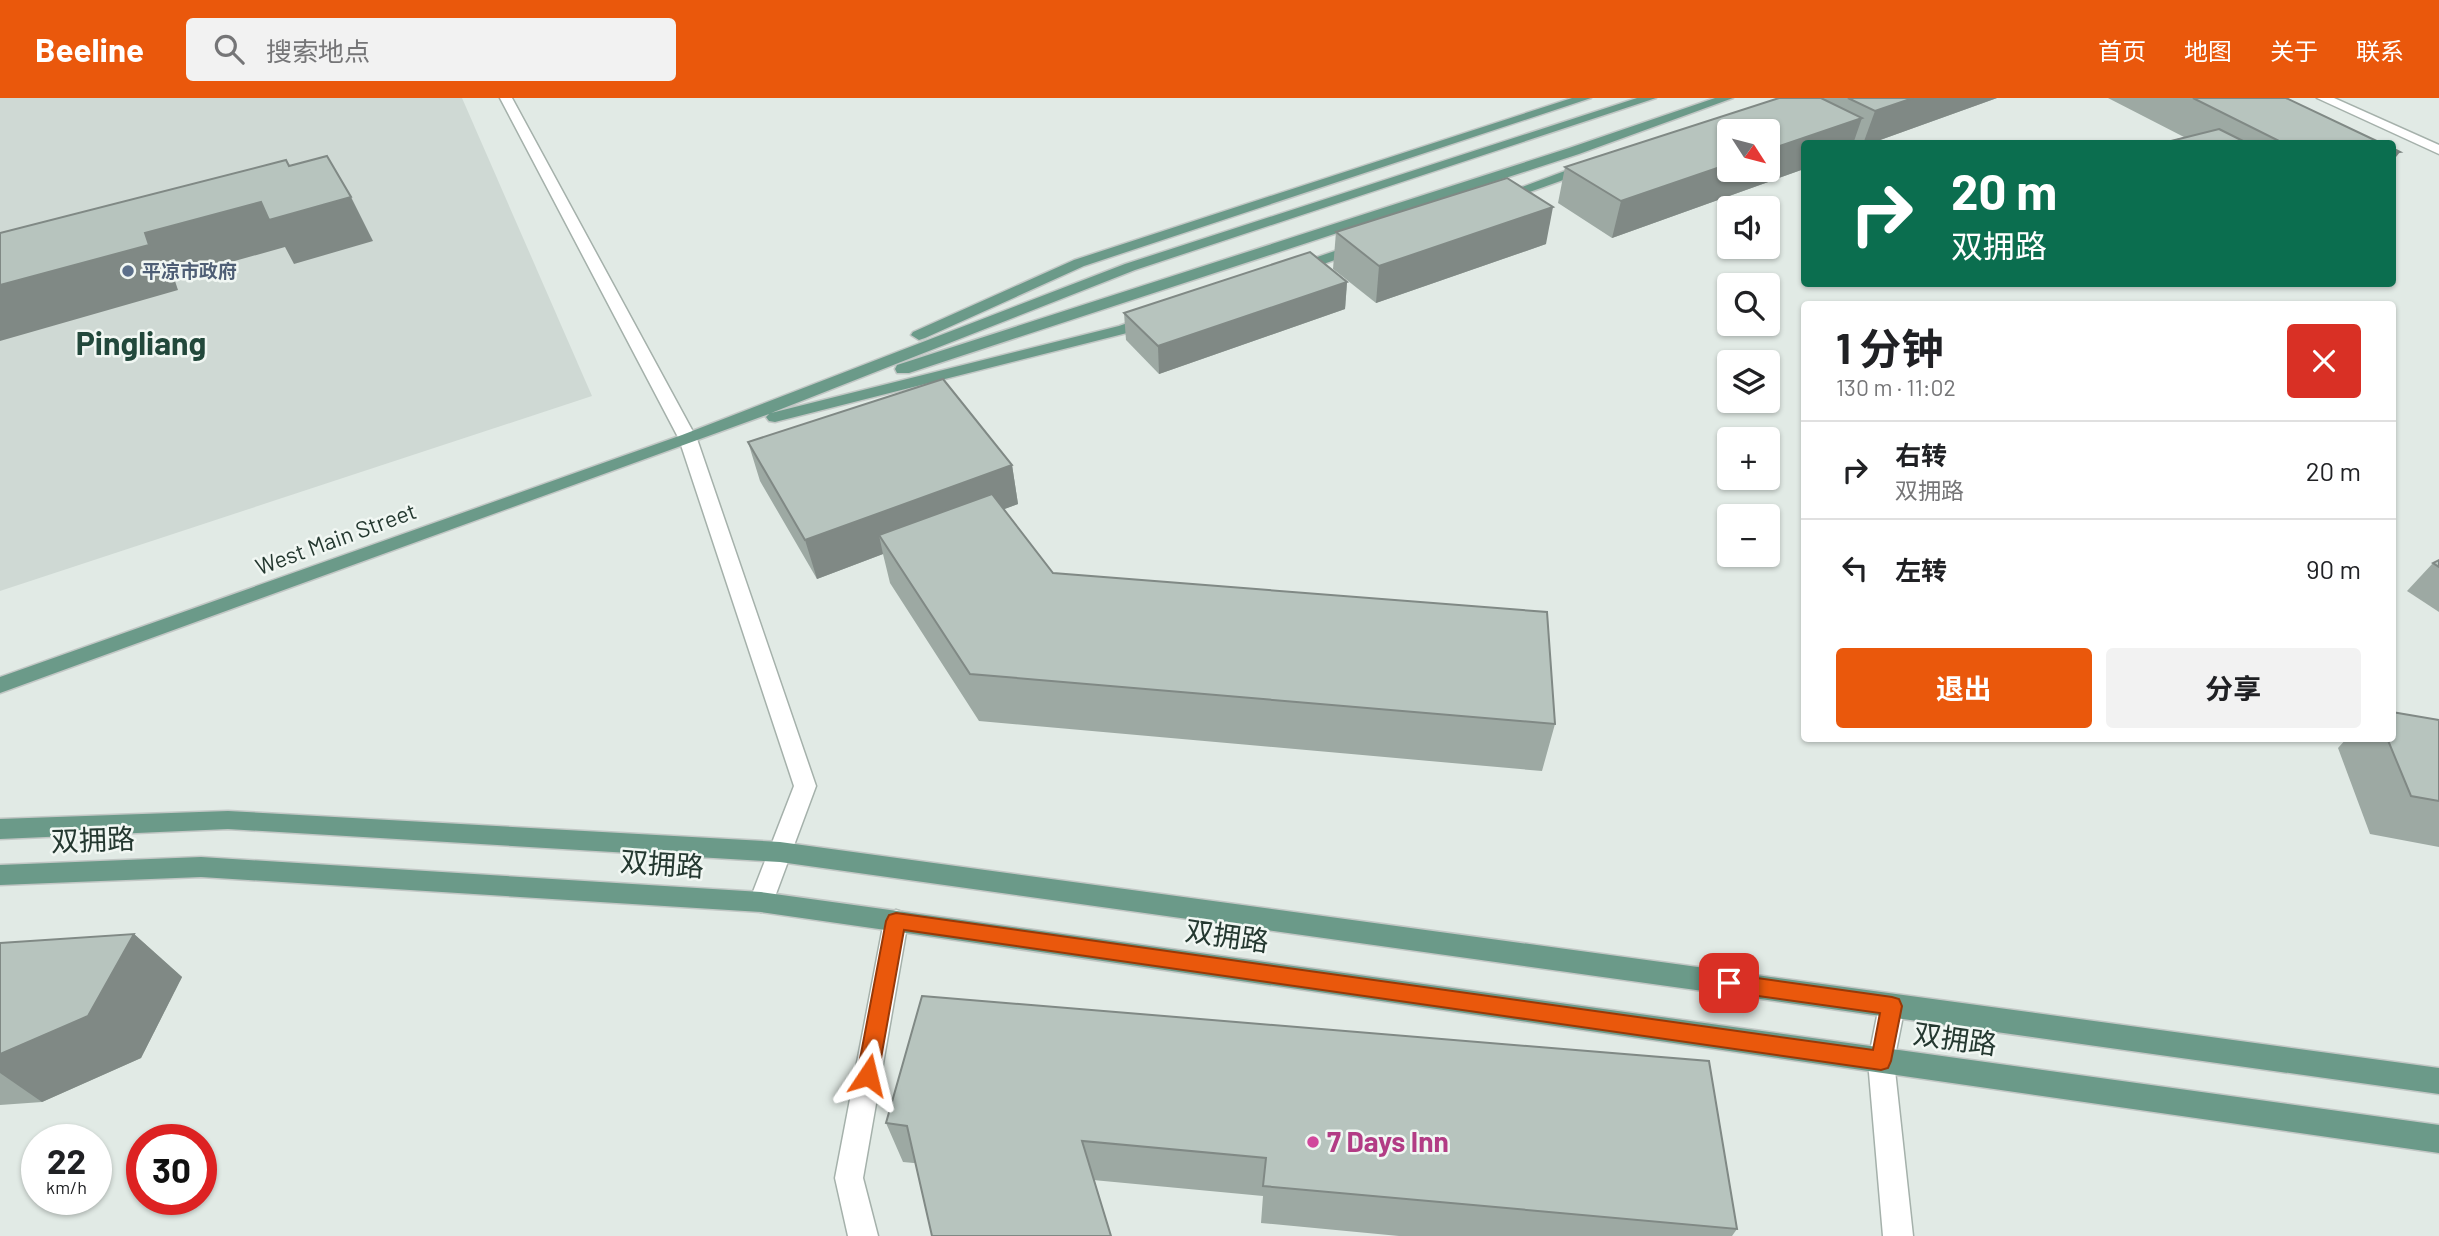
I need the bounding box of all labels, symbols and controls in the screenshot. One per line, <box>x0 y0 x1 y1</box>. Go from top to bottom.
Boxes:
search box <box>186 18 676 81</box>
text: Beeline <box>35 29 144 69</box>
icon: search <box>210 30 248 68</box>
text: 搜索地点 <box>266 35 370 66</box>
text: 首页 <box>2098 36 2146 65</box>
text: 地图 <box>2184 36 2232 65</box>
text: 关于 <box>2270 36 2318 65</box>
text: 联系 <box>2356 36 2404 65</box>
north arrow <box>1717 119 1780 182</box>
map controls <box>1717 119 1780 567</box>
text: 20 m <box>1951 161 2057 220</box>
icon: right <box>1836 168 1927 259</box>
button: sound <box>1717 196 1780 259</box>
text: 双拥路 <box>1951 226 2047 264</box>
place label: 平凉市政府 <box>142 259 237 282</box>
marker: 平凉市政府 <box>120 263 136 279</box>
button: search <box>1717 273 1780 336</box>
text: 1 分钟 <box>1836 322 1943 372</box>
district label: Pingliang <box>76 323 206 361</box>
button: close <box>2287 324 2361 398</box>
button: layers <box>1717 350 1780 413</box>
text: 130 m · 11:02 <box>1836 373 1956 401</box>
button: + <box>1717 427 1780 490</box>
text: 右转 <box>1895 439 1947 470</box>
icon: right <box>1836 451 1874 489</box>
text: 20 m <box>2306 455 2361 486</box>
text: 双拥路 <box>1895 476 1964 504</box>
street label: West Main Street <box>251 496 420 580</box>
button: − <box>1717 504 1780 567</box>
icon: left <box>1836 549 1874 587</box>
text: 90 m <box>2306 553 2361 584</box>
text: 左转 <box>1895 554 1947 585</box>
button: 退出 <box>1836 648 2092 728</box>
button: 分享 <box>2106 648 2361 728</box>
street label: 双拥路 <box>50 821 136 857</box>
street label: 双拥路 <box>619 843 705 883</box>
street label: 双拥路 <box>1183 912 1271 958</box>
pin <box>1699 953 1759 1013</box>
icon: arrive <box>1710 964 1748 1002</box>
street label: 双拥路 <box>1911 1015 1999 1061</box>
position arrow <box>831 1038 905 1112</box>
speed limit sign: 30 <box>126 1124 217 1215</box>
place label: 7 Days Inn <box>1327 1124 1449 1158</box>
marker: 7 Days Inn <box>1305 1134 1321 1150</box>
text: 22 <box>47 1139 86 1181</box>
text: km/h <box>46 1176 87 1198</box>

